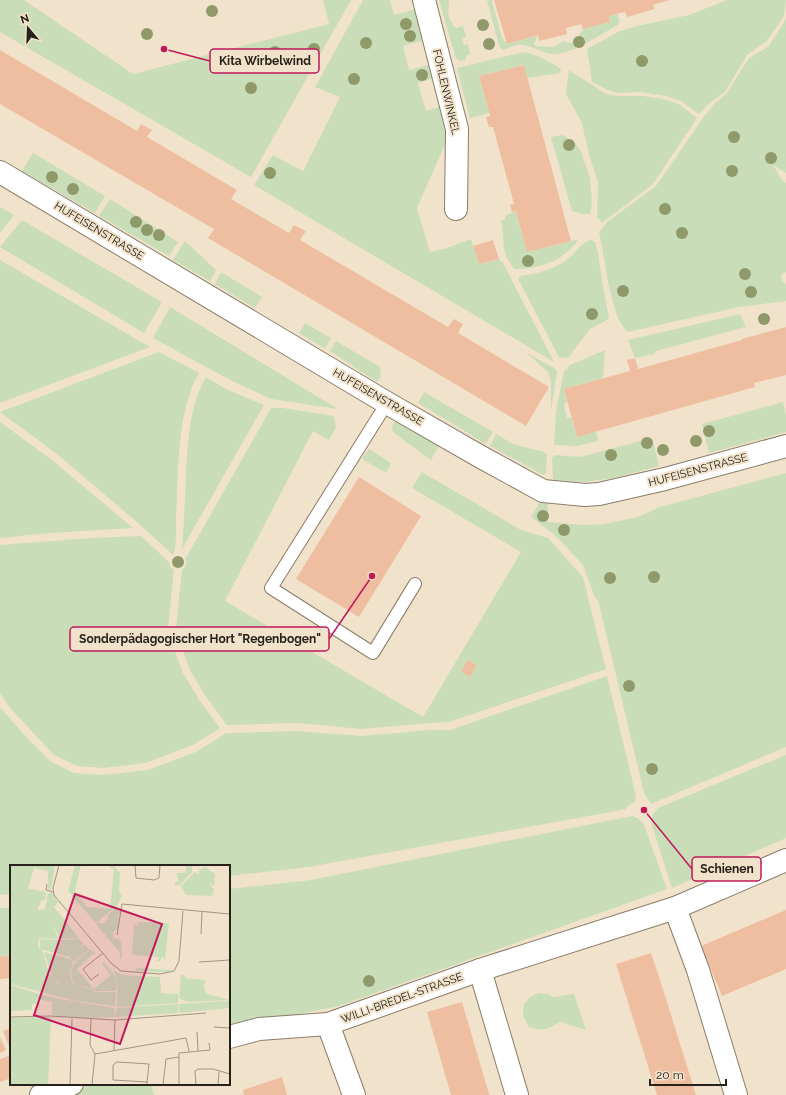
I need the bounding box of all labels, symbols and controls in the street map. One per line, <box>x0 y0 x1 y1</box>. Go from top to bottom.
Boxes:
north arrow <box>8 8 48 48</box>
text: N <box>19 12 31 27</box>
street label: FOHLENWINKEL <box>430 48 462 137</box>
callout: Kita Wirbelwind <box>210 49 319 73</box>
text: Kita Wirbelwind <box>219 54 311 68</box>
street label: HUFEISENSTRASSE <box>52 199 146 263</box>
street label: HUFEISENSTRASSE <box>331 366 426 428</box>
street label: HUFEISENSTRASSE <box>647 450 749 489</box>
callout: Sonderpädagogischer Hort "Regenbogen" <box>70 627 329 651</box>
text: Sonderpädagogischer Hort "Regenbogen" <box>79 632 321 646</box>
callout: Schienen <box>692 857 761 881</box>
text: Schienen <box>700 862 754 876</box>
inset map <box>10 865 230 1085</box>
street label: WILLI-BREDEL-STRASSE <box>339 970 465 1026</box>
scale bar <box>650 1061 726 1087</box>
text: 20 m <box>656 1068 684 1082</box>

